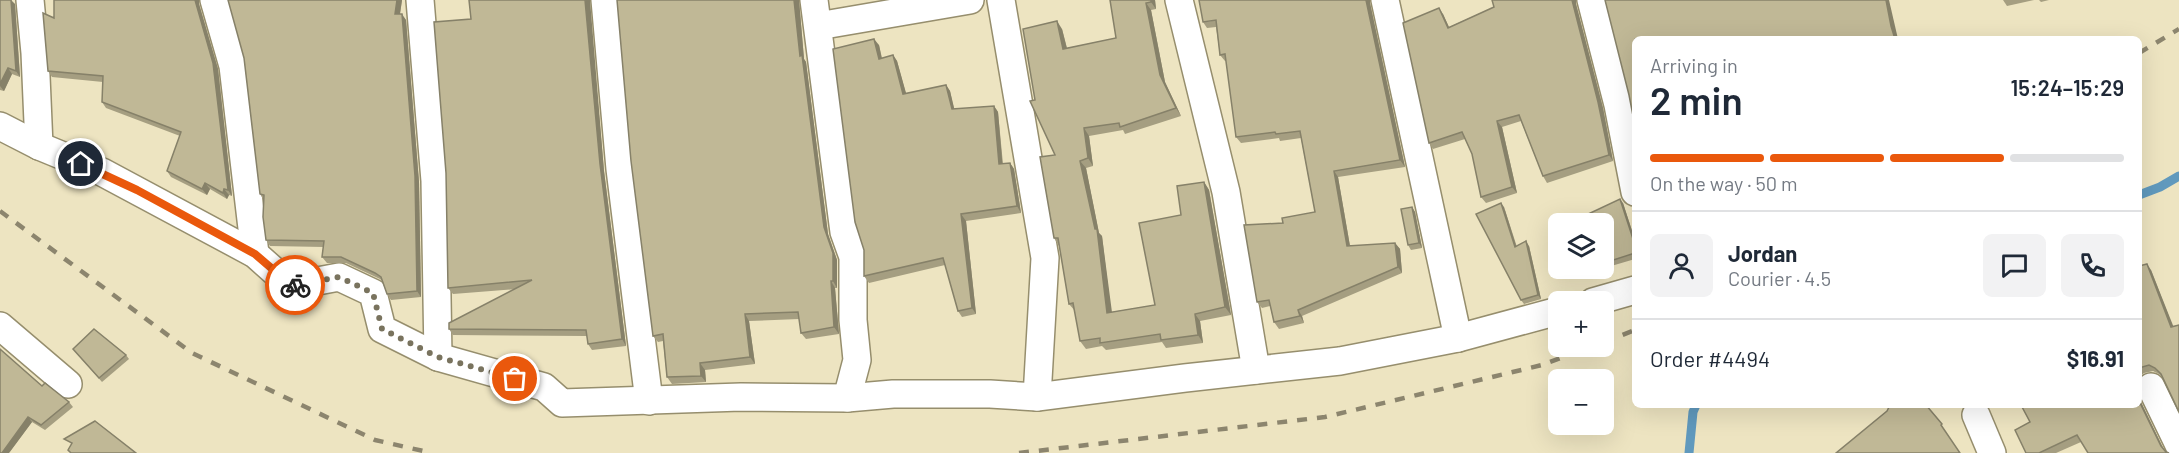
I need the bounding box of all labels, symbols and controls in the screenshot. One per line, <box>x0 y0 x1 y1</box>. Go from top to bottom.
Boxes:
text: Arriving in <box>1650 53 1738 77</box>
text: 15:24–15:29 <box>2011 74 2124 100</box>
text: 2 min <box>1650 76 1743 123</box>
pin <box>55 138 106 189</box>
icon: home <box>64 147 97 180</box>
text: On the way · 50 m <box>1650 171 1798 195</box>
map controls <box>1548 213 1614 435</box>
button: layers <box>1548 213 1614 279</box>
button: person <box>1650 234 1713 297</box>
button: chat <box>1983 234 2046 297</box>
button: phone <box>2061 234 2124 297</box>
text: Jordan <box>1728 240 1797 266</box>
courier <box>265 255 325 315</box>
text: Courier · 4.5 <box>1728 266 1831 290</box>
icon: bike <box>279 269 312 302</box>
button: + <box>1548 291 1614 357</box>
text: Order #4494 <box>1650 345 1770 371</box>
text: $16.91 <box>2067 345 2124 371</box>
pin <box>489 353 540 404</box>
icon: bag <box>498 362 531 395</box>
button: − <box>1548 369 1614 435</box>

